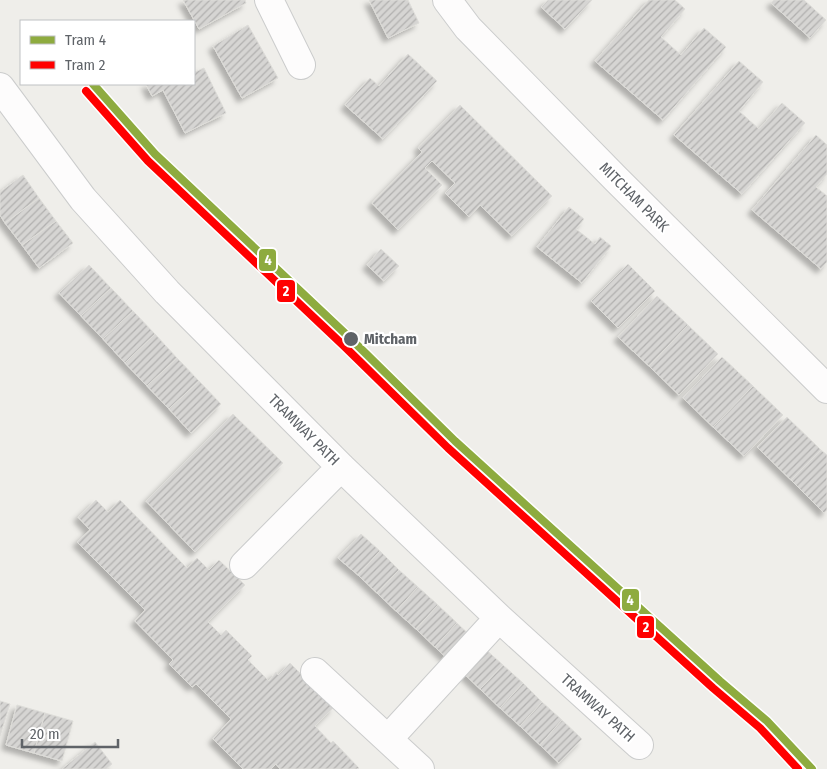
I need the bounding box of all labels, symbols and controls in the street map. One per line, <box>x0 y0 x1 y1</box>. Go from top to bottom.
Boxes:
legend <box>20 20 195 85</box>
text: Tram 4 <box>65 31 106 49</box>
text: Tram 2 <box>65 56 106 74</box>
street label: MITCHAM PARK <box>596 159 672 235</box>
line badge: 4 <box>258 248 277 272</box>
text: 4 <box>264 252 272 269</box>
line badge: 2 <box>276 279 296 303</box>
text: 2 <box>282 283 290 300</box>
marker: Mitcham <box>342 330 360 348</box>
place label: Mitcham <box>364 330 417 348</box>
street label: TRAMWAY PATH <box>265 391 343 469</box>
line badge: 4 <box>621 588 640 612</box>
text: 4 <box>626 592 634 609</box>
line badge: 2 <box>636 615 655 639</box>
text: 2 <box>642 619 650 636</box>
street label: TRAMWAY PATH <box>557 670 639 746</box>
scale bar <box>22 716 119 748</box>
text: 20 m <box>30 725 60 743</box>

